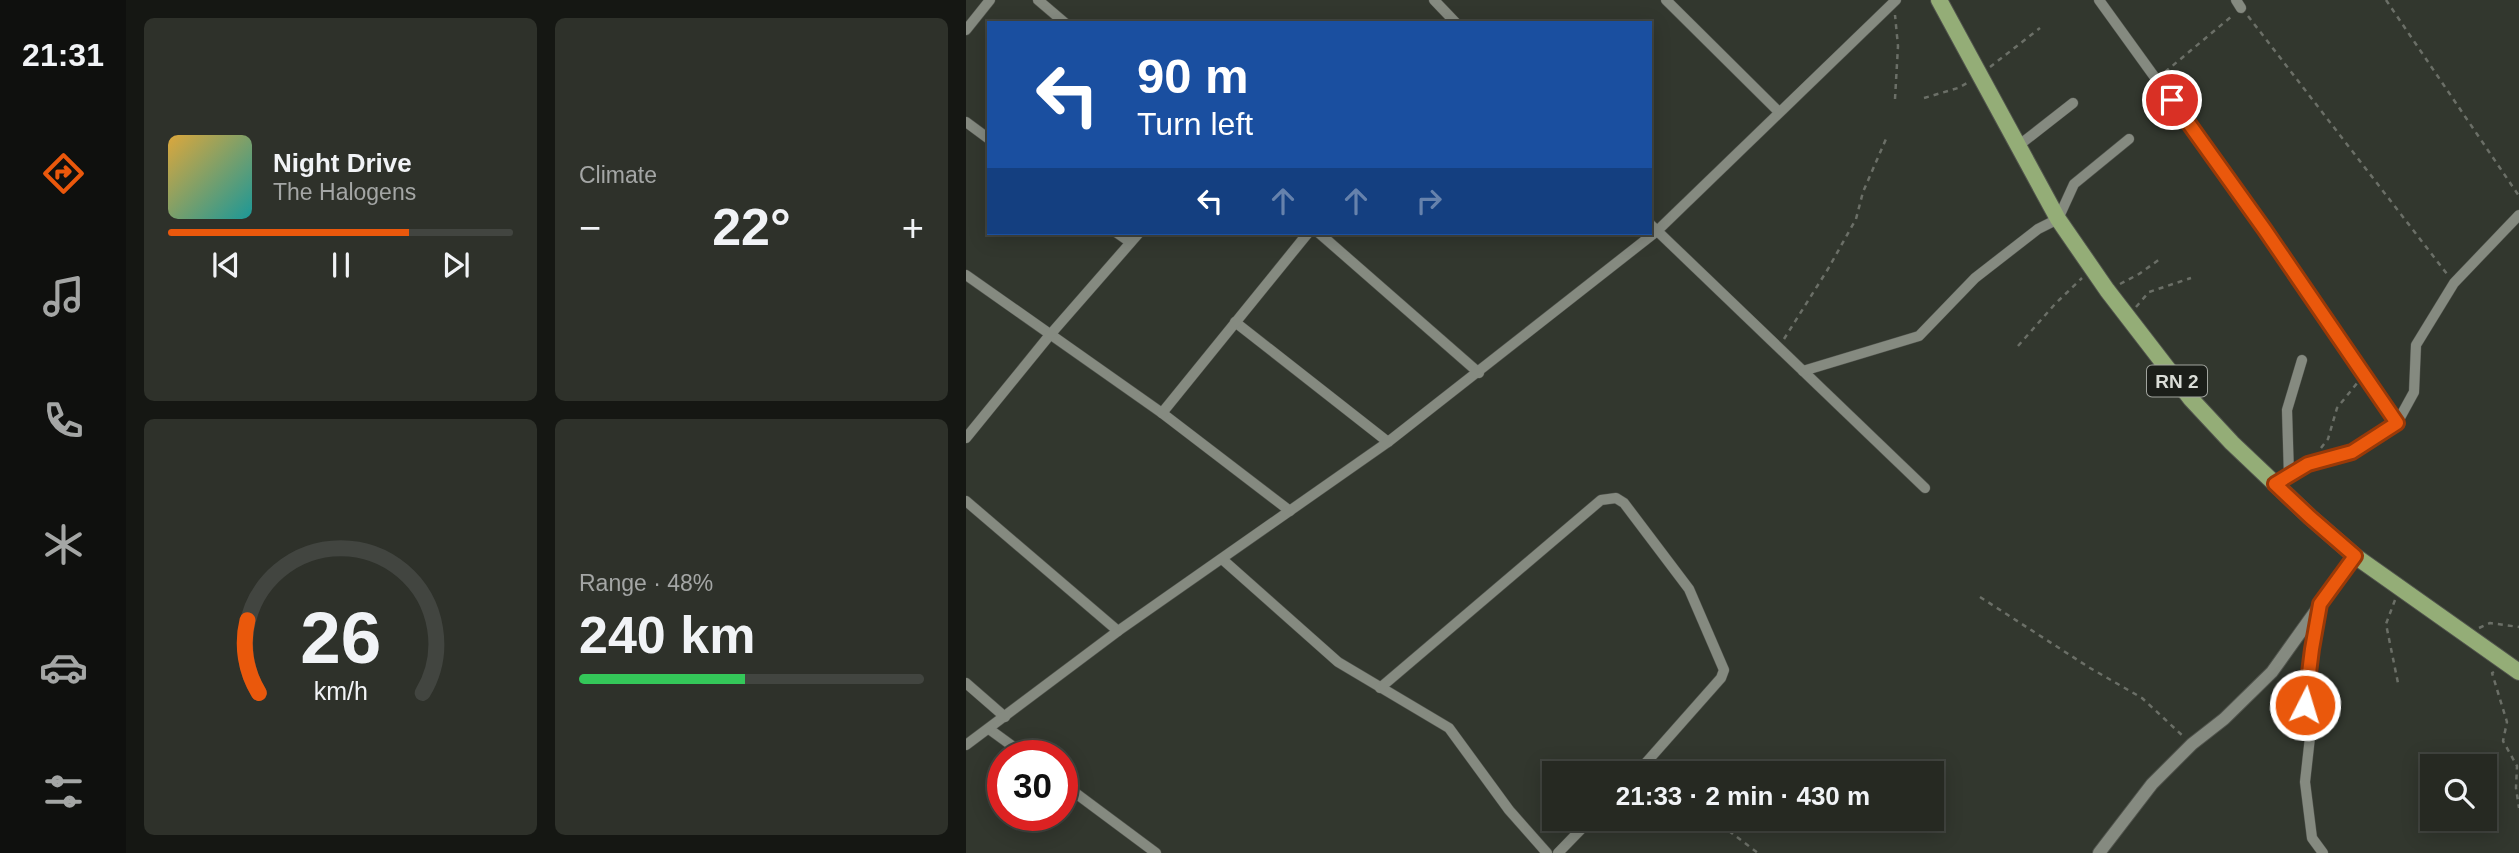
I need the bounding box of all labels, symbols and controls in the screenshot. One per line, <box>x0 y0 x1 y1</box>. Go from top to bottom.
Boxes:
text: 21:31 <box>22 37 104 73</box>
icon: left <box>1022 49 1113 140</box>
text: 90 m <box>1137 49 1249 103</box>
pin <box>2142 70 2202 130</box>
icon: arrive <box>2153 81 2191 119</box>
text: Turn left <box>1137 106 1253 142</box>
text: Night Drive <box>273 148 412 178</box>
icon: directions <box>39 149 88 198</box>
text: Climate <box>579 162 657 188</box>
text: The Halogens <box>273 179 416 205</box>
icon: left <box>1191 182 1229 220</box>
icon: ahead <box>1264 182 1302 220</box>
icon: ahead <box>1337 182 1375 220</box>
icon: right <box>1410 182 1448 220</box>
text: 22° <box>712 198 791 256</box>
text: − <box>579 207 601 249</box>
text: + <box>902 207 924 249</box>
icon: previous <box>207 246 245 284</box>
icon: pause <box>322 246 360 284</box>
icon: next <box>437 246 475 284</box>
icon: music <box>39 272 88 321</box>
road number: RN 2 <box>2147 366 2207 396</box>
icon: phone <box>39 396 88 445</box>
icon: climate <box>39 520 88 569</box>
text: Range · 48% <box>579 570 713 596</box>
text: 26 <box>300 597 381 678</box>
text: 240 km <box>579 606 755 664</box>
icon: car <box>39 643 88 692</box>
position arrow <box>2268 668 2342 742</box>
text: km/h <box>313 677 368 705</box>
speed limit sign: 30 <box>987 740 1078 831</box>
map controls <box>2420 754 2497 831</box>
button: search <box>2420 754 2497 831</box>
icon: filters <box>39 767 88 816</box>
text: 21:33 · 2 min · 430 m <box>1616 781 1870 811</box>

